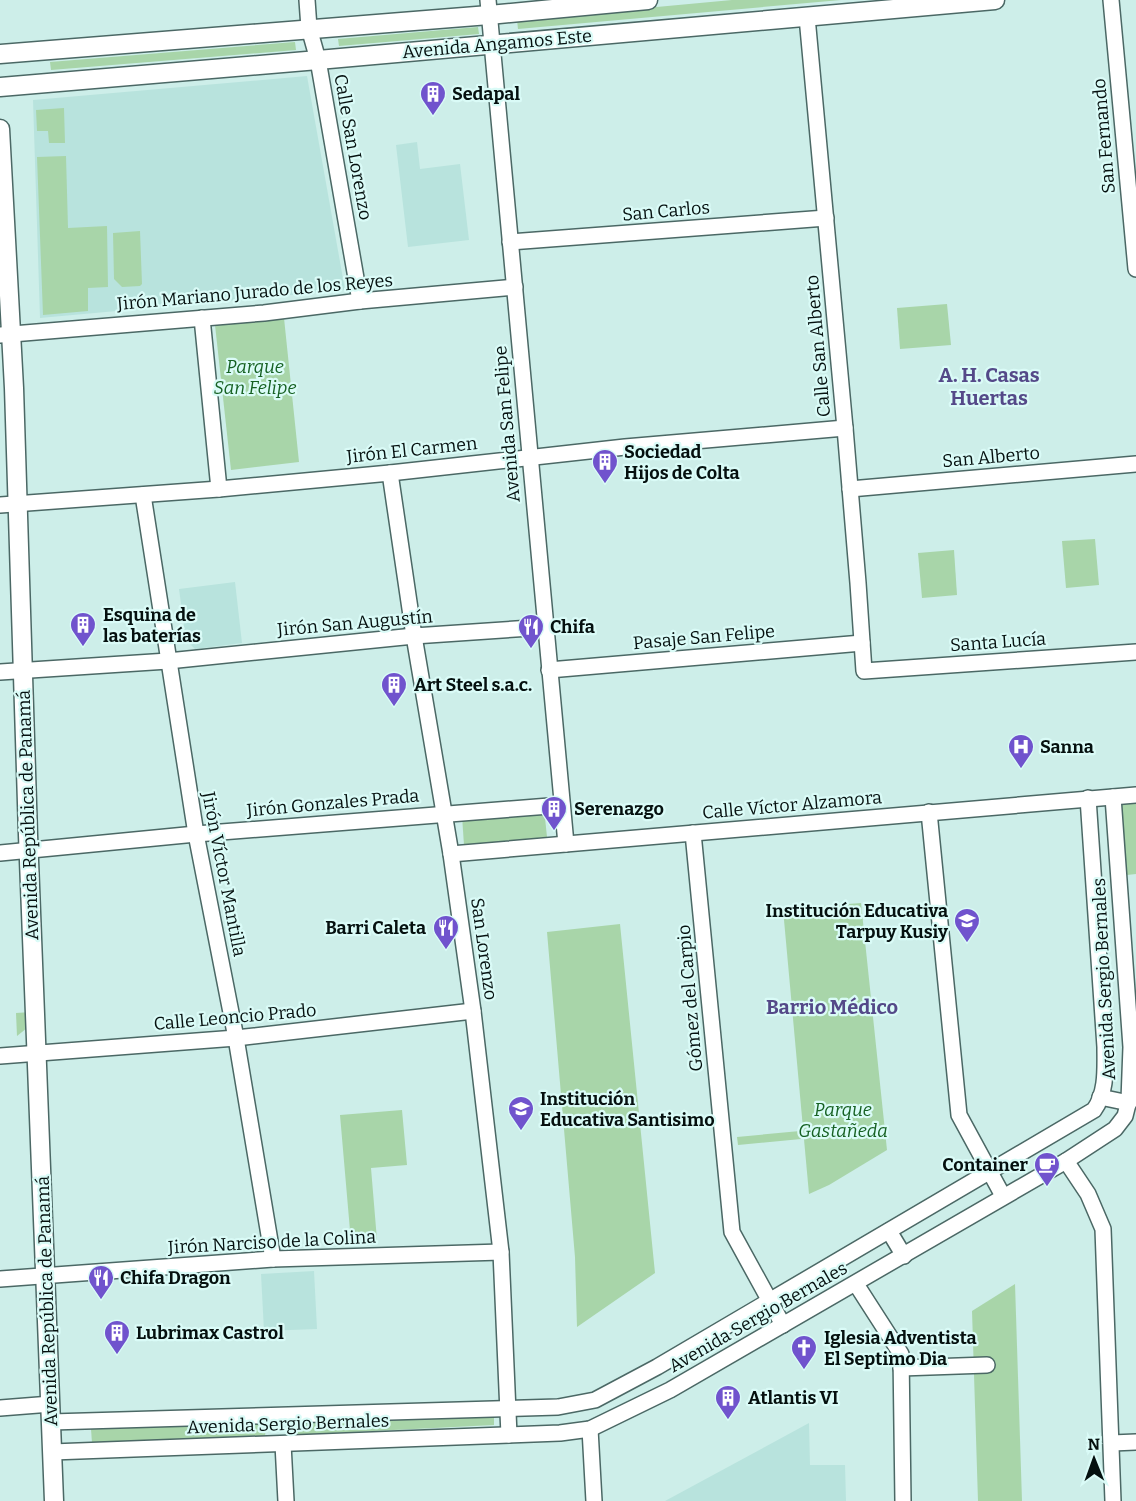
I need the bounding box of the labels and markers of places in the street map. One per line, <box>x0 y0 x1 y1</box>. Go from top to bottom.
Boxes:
building icon: Sedapal <box>418 79 448 117</box>
place label: Sedapal <box>452 83 520 105</box>
place label: Sociedad Hijos de Colta <box>624 441 740 484</box>
building icon: Sociedad Hijos de Colta <box>590 447 620 485</box>
place label: Esquina de las baterías <box>103 604 201 647</box>
building icon: Esquina de las baterías <box>68 610 98 648</box>
restaurant icon: Chifa <box>516 612 546 650</box>
place label: Chifa <box>550 616 595 638</box>
building icon: Art Steel s.a.c. <box>379 670 409 708</box>
place label: Art Steel s.a.c. <box>414 674 532 696</box>
hospital icon: Sanna <box>1006 732 1036 770</box>
place label: Sanna <box>1040 736 1094 758</box>
building icon: Serenazgo <box>539 794 569 832</box>
place label: Serenazgo <box>574 798 664 820</box>
place label: Institución Educativa Tarpuy Kusiy <box>766 900 949 943</box>
school or university icon: Institución Educativa Tarpuy Kusiy <box>952 906 982 944</box>
restaurant icon: Barri Caleta <box>431 913 461 951</box>
place label: Barri Caleta <box>325 917 426 939</box>
place label: Institución Educativa Santisimo <box>540 1088 715 1131</box>
school or university icon: Institución Educativa Santisimo <box>506 1094 536 1132</box>
cafe icon: Container <box>1032 1150 1062 1188</box>
place label: Container <box>942 1154 1029 1176</box>
restaurant icon: Chifa Dragon <box>86 1263 116 1301</box>
place label: Chifa Dragon <box>120 1267 231 1289</box>
building icon: Lubrimax Castrol <box>102 1318 132 1356</box>
place label: Lubrimax Castrol <box>136 1322 284 1344</box>
place label: Iglesia Adventista El Septimo Dia <box>824 1327 977 1370</box>
church icon: Iglesia Adventista El Septimo Dia <box>789 1333 819 1371</box>
building icon: Atlantis VI <box>713 1383 743 1421</box>
place label: Atlantis VI <box>748 1387 839 1409</box>

